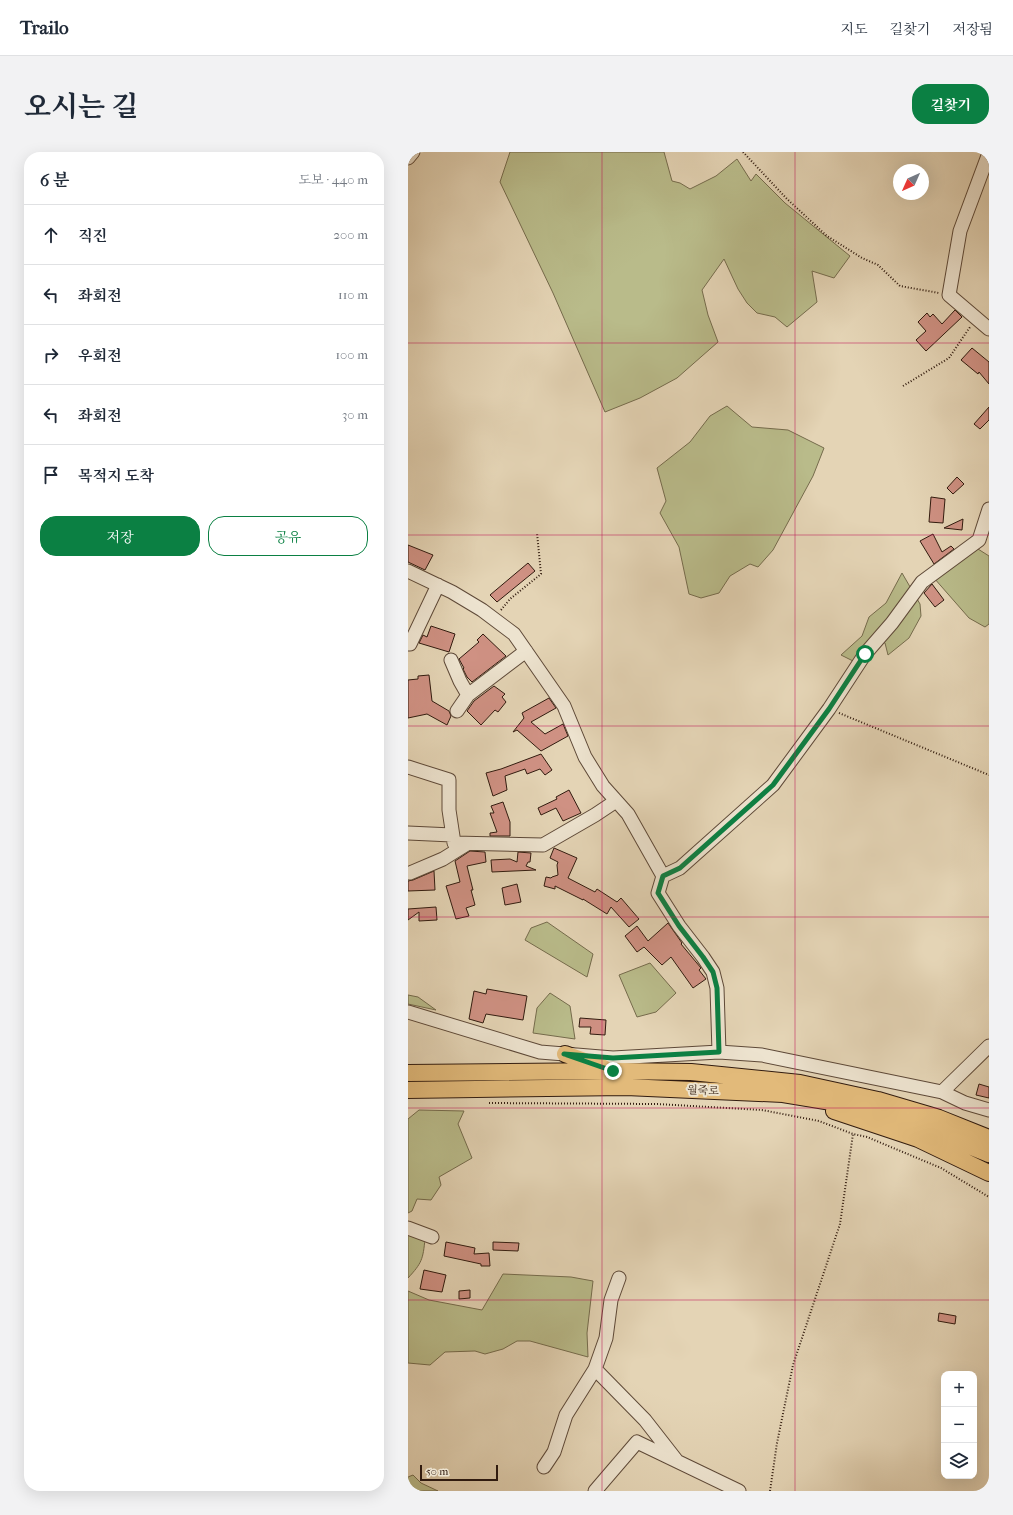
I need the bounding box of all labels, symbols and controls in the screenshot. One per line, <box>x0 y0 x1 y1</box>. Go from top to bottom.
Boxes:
text: Trailo <box>20 17 69 39</box>
text: 지도 <box>841 21 868 38</box>
text: 길찾기 <box>890 21 930 38</box>
text: 저장됨 <box>952 21 993 38</box>
button: 길찾기 <box>912 84 989 124</box>
text: 오시는 길 <box>24 90 138 123</box>
north arrow <box>893 164 929 200</box>
text: 6 분 <box>40 170 69 190</box>
text: 도보 · 440 m <box>298 172 368 187</box>
icon: ahead <box>40 224 62 246</box>
text: 직진 <box>78 227 107 245</box>
text: 200 m <box>333 227 368 242</box>
icon: left <box>40 284 62 306</box>
text: 좌회전 <box>78 287 121 305</box>
text: 110 m <box>338 287 368 302</box>
icon: right <box>40 344 62 366</box>
text: 우회전 <box>78 347 121 365</box>
text: 100 m <box>335 347 368 362</box>
icon: left <box>40 404 62 426</box>
text: 좌회전 <box>78 407 121 425</box>
text: 30 m <box>342 407 368 422</box>
icon: arrive <box>40 464 62 486</box>
text: 목적지 도착 <box>78 467 154 485</box>
button: 저장 <box>40 516 200 556</box>
button: 공유 <box>208 516 368 556</box>
route start <box>856 645 874 663</box>
route end <box>604 1062 622 1080</box>
street label: 월죽로 <box>687 1083 720 1098</box>
map controls <box>941 1371 977 1479</box>
button: + <box>941 1371 977 1407</box>
button: − <box>941 1407 977 1443</box>
button: layers <box>941 1443 977 1479</box>
scale bar <box>420 1463 498 1482</box>
text: 50 m <box>426 1465 448 1478</box>

